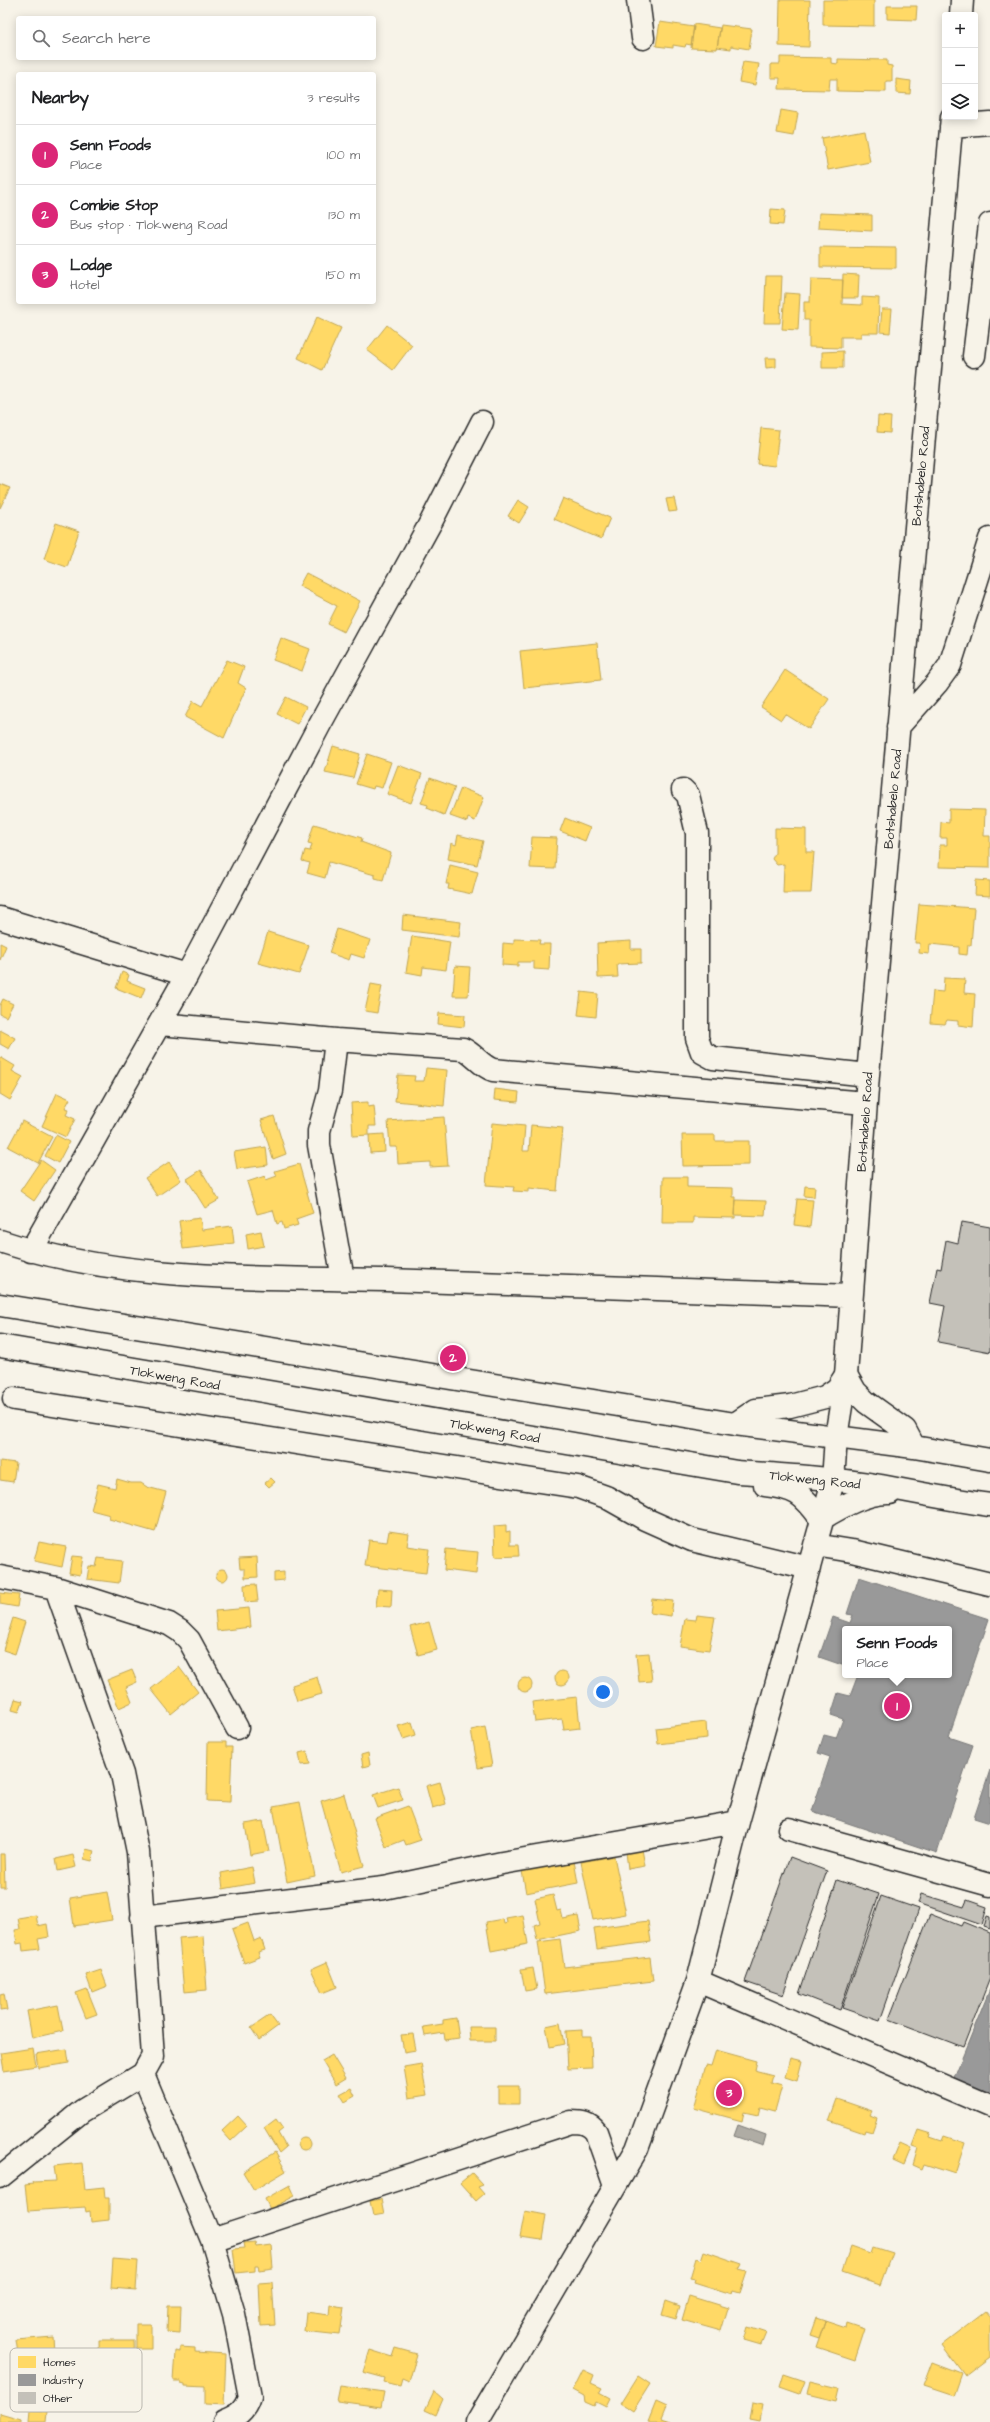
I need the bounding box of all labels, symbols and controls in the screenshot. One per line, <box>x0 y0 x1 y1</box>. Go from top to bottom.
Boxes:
map controls <box>942 12 978 120</box>
button: + <box>942 12 978 48</box>
search box <box>16 16 376 60</box>
icon: search <box>30 27 52 49</box>
text: Search here <box>62 28 151 49</box>
button: − <box>942 48 978 84</box>
button: layers <box>942 84 978 120</box>
text: Nearby <box>32 86 89 110</box>
text: 3 results <box>307 89 360 107</box>
text: Senn Foods <box>70 135 151 156</box>
text: 1 <box>44 146 46 164</box>
text: 100 m <box>327 146 360 164</box>
text: Place <box>70 156 102 174</box>
text: Combie Stop <box>70 195 158 216</box>
text: 2 <box>41 206 49 224</box>
text: 130 m <box>328 206 360 224</box>
text: Bus stop · Tlokweng Road <box>70 216 227 234</box>
text: Lodge <box>70 255 112 276</box>
text: 3 <box>42 266 48 284</box>
text: 150 m <box>326 266 360 284</box>
text: Hotel <box>70 276 100 294</box>
street label: Botshabelo Road <box>908 425 934 527</box>
street label: Botshabelo Road <box>880 748 906 850</box>
street label: Botshabelo Road <box>853 1071 877 1173</box>
pin: 2 <box>440 1343 466 1373</box>
street label: Tlokweng Road <box>128 1361 222 1396</box>
street label: Tlokweng Road <box>448 1414 542 1449</box>
street label: Tlokweng Road <box>768 1466 862 1495</box>
popup <box>842 1626 952 1678</box>
text: Senn Foods <box>856 1633 938 1654</box>
text: Place <box>856 1654 889 1672</box>
your location <box>593 1682 613 1702</box>
pin: 1 <box>884 1691 910 1721</box>
pin: 3 <box>716 2078 742 2108</box>
legend <box>10 2348 142 2412</box>
text: Homes <box>43 2355 76 2370</box>
text: Industry <box>43 2373 83 2389</box>
text: Other <box>43 2391 72 2406</box>

